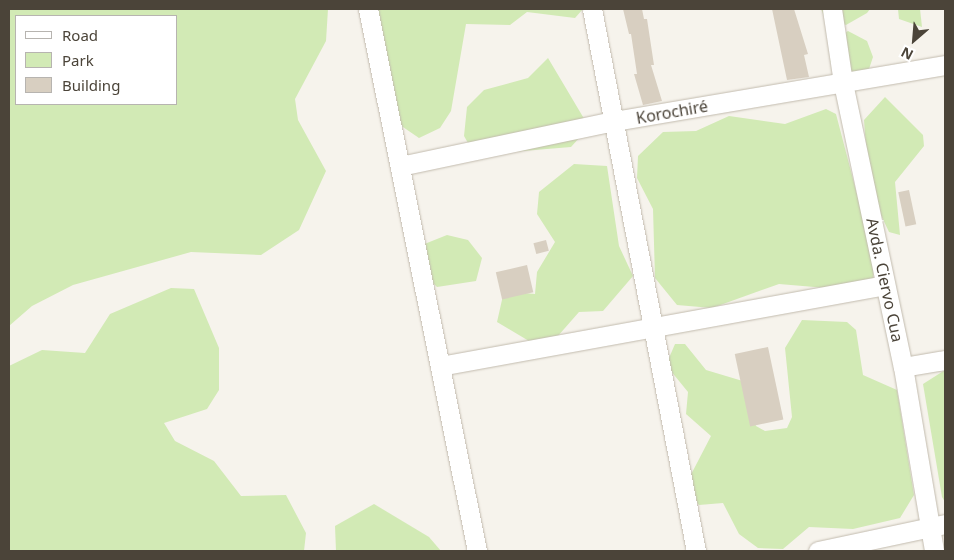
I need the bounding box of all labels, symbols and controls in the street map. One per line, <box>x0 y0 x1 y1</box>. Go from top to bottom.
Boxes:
legend <box>15 15 178 105</box>
north arrow <box>889 15 939 65</box>
text: Road <box>62 25 98 45</box>
text: N <box>898 43 916 65</box>
text: Park <box>62 50 94 70</box>
text: Building <box>62 75 120 95</box>
street label: Korochiré <box>635 96 709 128</box>
street label: Avda. Ciervo Cua <box>862 216 908 344</box>

